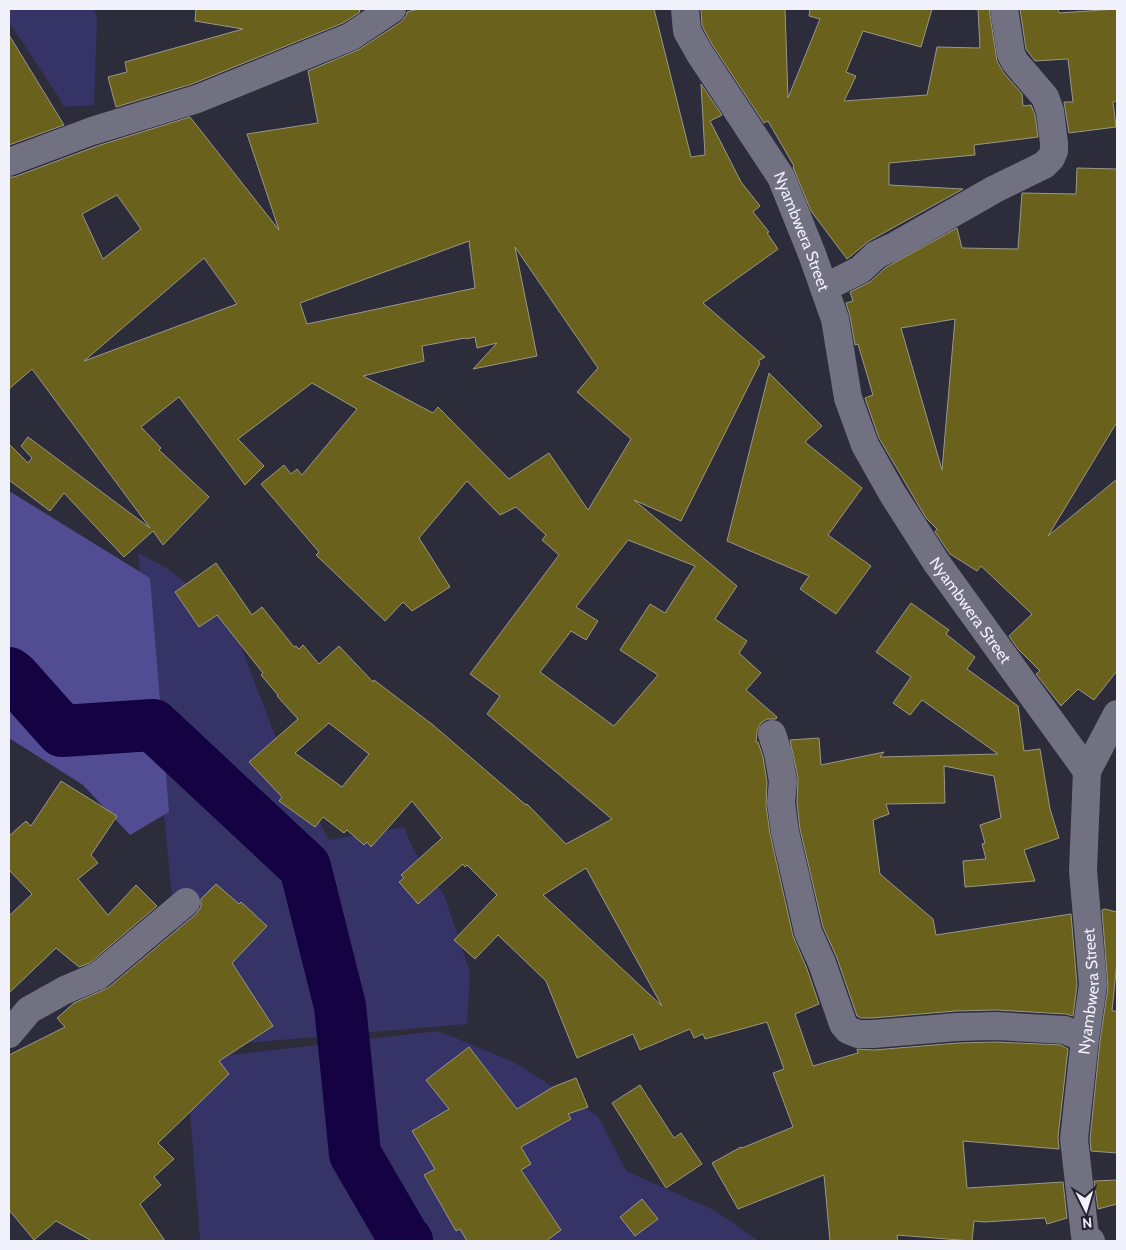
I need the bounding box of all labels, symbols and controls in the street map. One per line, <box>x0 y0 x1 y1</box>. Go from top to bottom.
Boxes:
street label: Nyambwera Street <box>770 169 834 294</box>
street label: Nyambwera Street <box>926 553 1016 668</box>
street label: Nyambwera Street <box>1074 927 1103 1055</box>
north arrow <box>1061 1185 1111 1235</box>
text: N <box>1081 1214 1093 1232</box>

